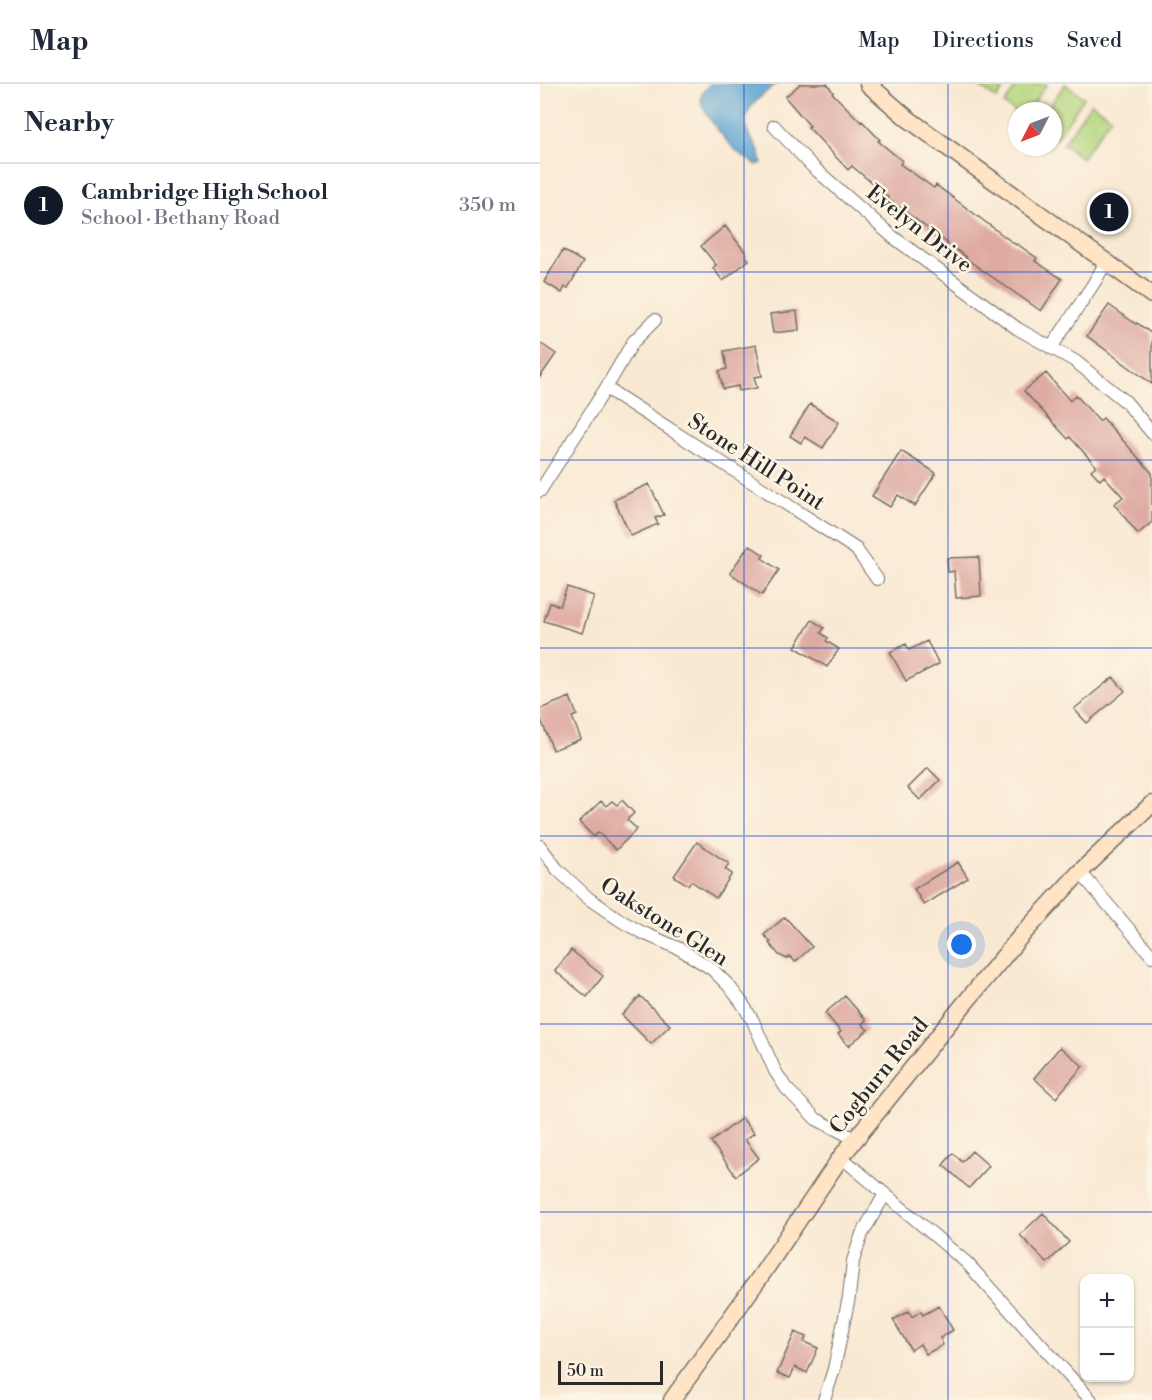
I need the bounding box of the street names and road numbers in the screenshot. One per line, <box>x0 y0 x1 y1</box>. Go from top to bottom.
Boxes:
street label: Evelyn Drive <box>861 179 977 279</box>
street label: Stone Hill Point <box>683 408 830 517</box>
street label: Oakstone Glen <box>595 872 733 972</box>
street label: Cogburn Road <box>824 1012 935 1140</box>

